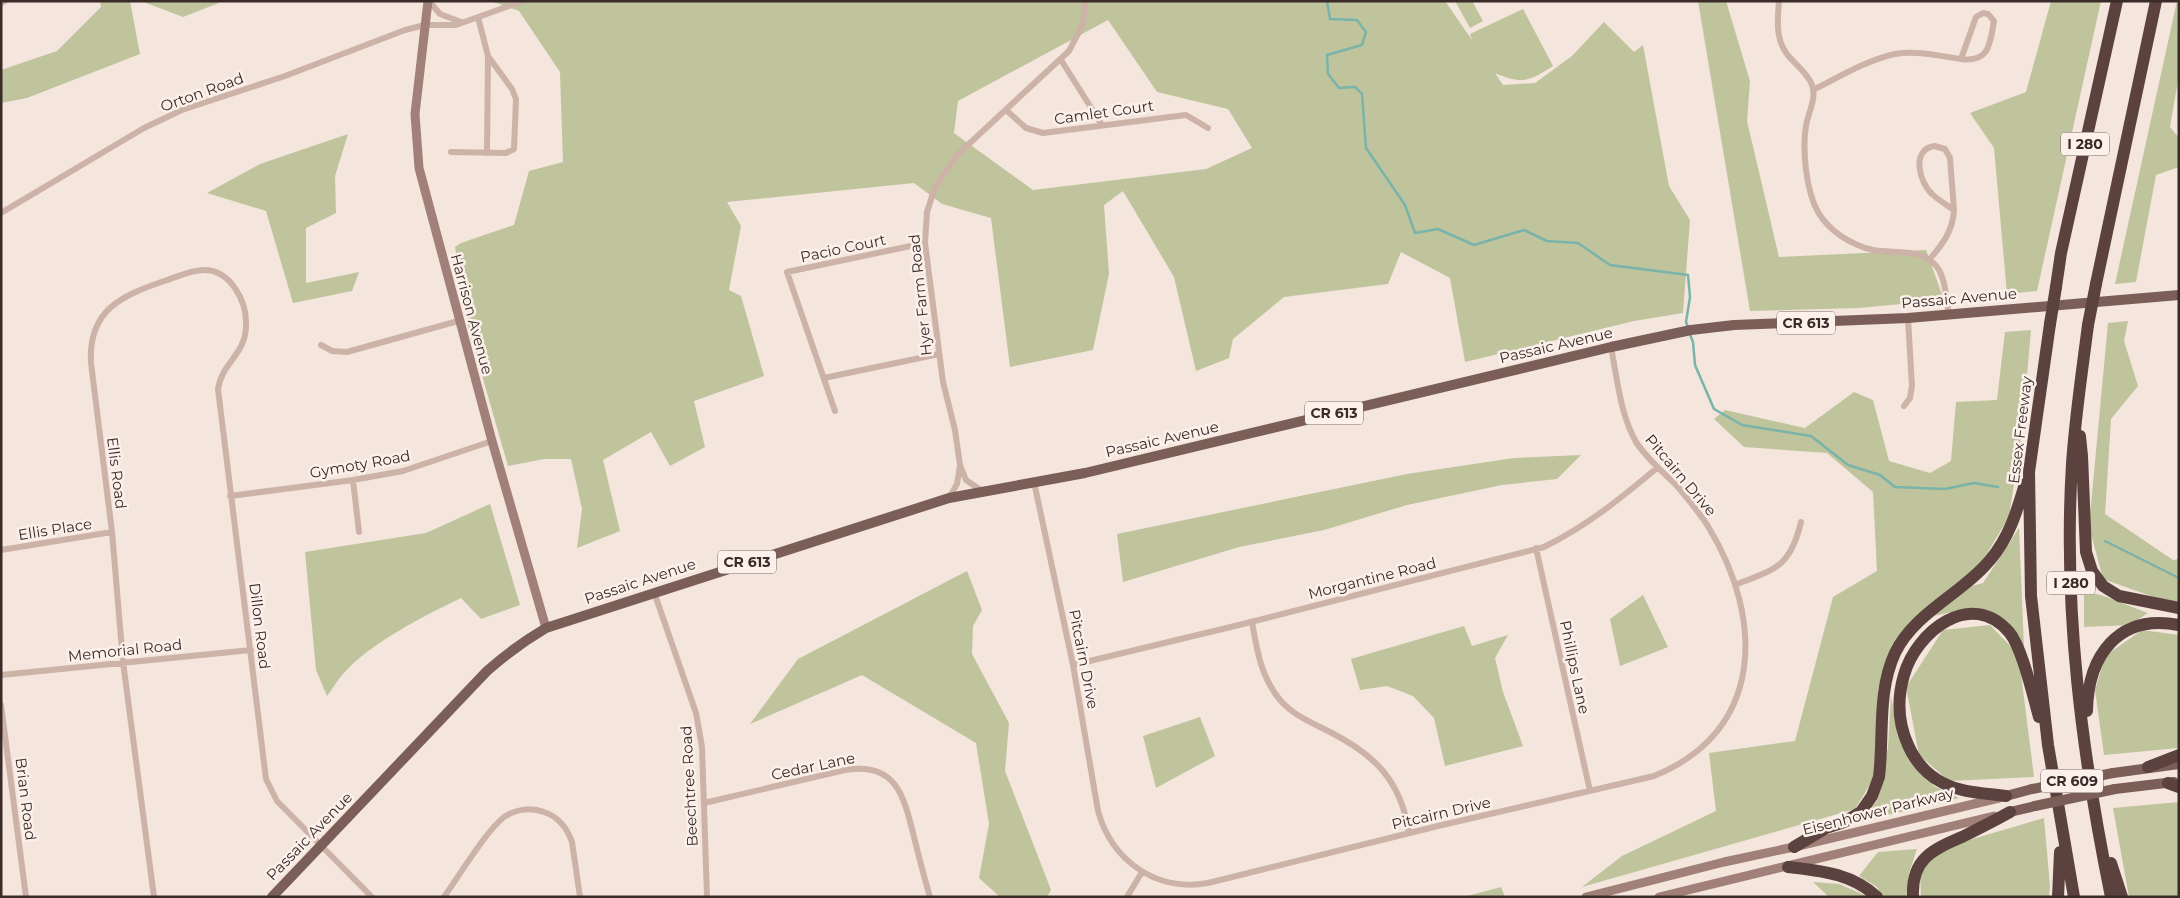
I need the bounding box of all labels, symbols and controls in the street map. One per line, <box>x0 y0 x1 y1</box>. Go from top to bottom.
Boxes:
street label: Orton Road <box>158 68 246 116</box>
street label: Camlet Court <box>1053 96 1155 128</box>
road number: I 280 <box>2061 132 2109 156</box>
street label: Pacio Court <box>798 230 888 266</box>
street label: Hyer Farm Road <box>904 233 936 357</box>
street label: Harrison Avenue <box>447 252 497 376</box>
street label: Passaic Avenue <box>1900 283 2018 313</box>
road number: CR 613 <box>1777 312 1835 334</box>
street label: Passaic Avenue <box>1497 323 1615 367</box>
street label: Essex Freeway <box>2004 374 2036 485</box>
road number: CR 613 <box>1305 402 1363 424</box>
street label: Passaic Avenue <box>1103 417 1221 461</box>
street label: Pitcairn Drive <box>1641 430 1721 520</box>
street label: Ellis Road <box>103 436 131 510</box>
street label: Gymoty Road <box>308 446 412 482</box>
street label: Ellis Place <box>17 514 93 544</box>
road number: CR 613 <box>718 550 776 574</box>
street label: Morgantine Road <box>1306 553 1438 603</box>
street label: Passaic Avenue <box>582 554 698 608</box>
road number: I 280 <box>2047 572 2095 594</box>
street label: Dillon Road <box>245 582 275 670</box>
street label: Pitcairn Drive <box>1065 608 1103 710</box>
street label: Phillips Lane <box>1556 618 1594 716</box>
street label: Memorial Road <box>67 635 183 665</box>
street label: Beechtree Road <box>676 725 702 847</box>
street label: Cedar Lane <box>769 748 857 784</box>
street label: Brian Road <box>11 756 41 842</box>
road number: CR 609 <box>2041 769 2103 792</box>
street label: Eisenhower Parkway <box>1800 783 1956 839</box>
street label: Passaic Avenue <box>262 788 356 884</box>
street label: Pitcairn Drive <box>1390 792 1492 834</box>

